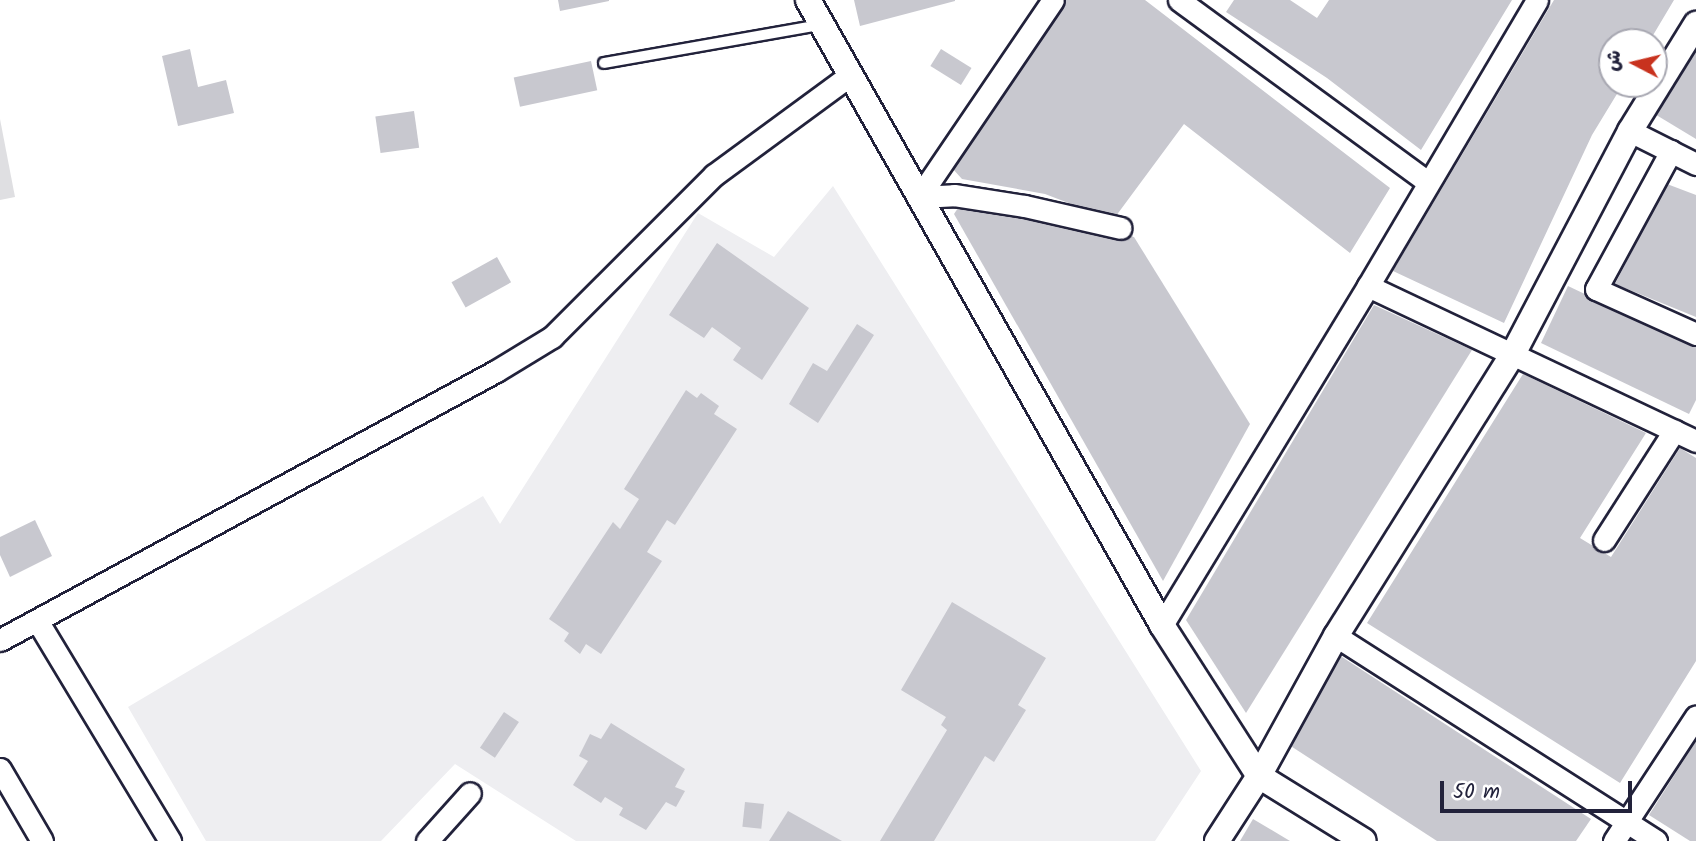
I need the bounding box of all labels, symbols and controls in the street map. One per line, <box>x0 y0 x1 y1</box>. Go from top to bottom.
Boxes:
north arrow <box>1598 28 1668 98</box>
text: ش <box>1598 48 1630 73</box>
scale bar <box>1444 768 1636 812</box>
text: 50 m <box>1453 776 1500 809</box>

